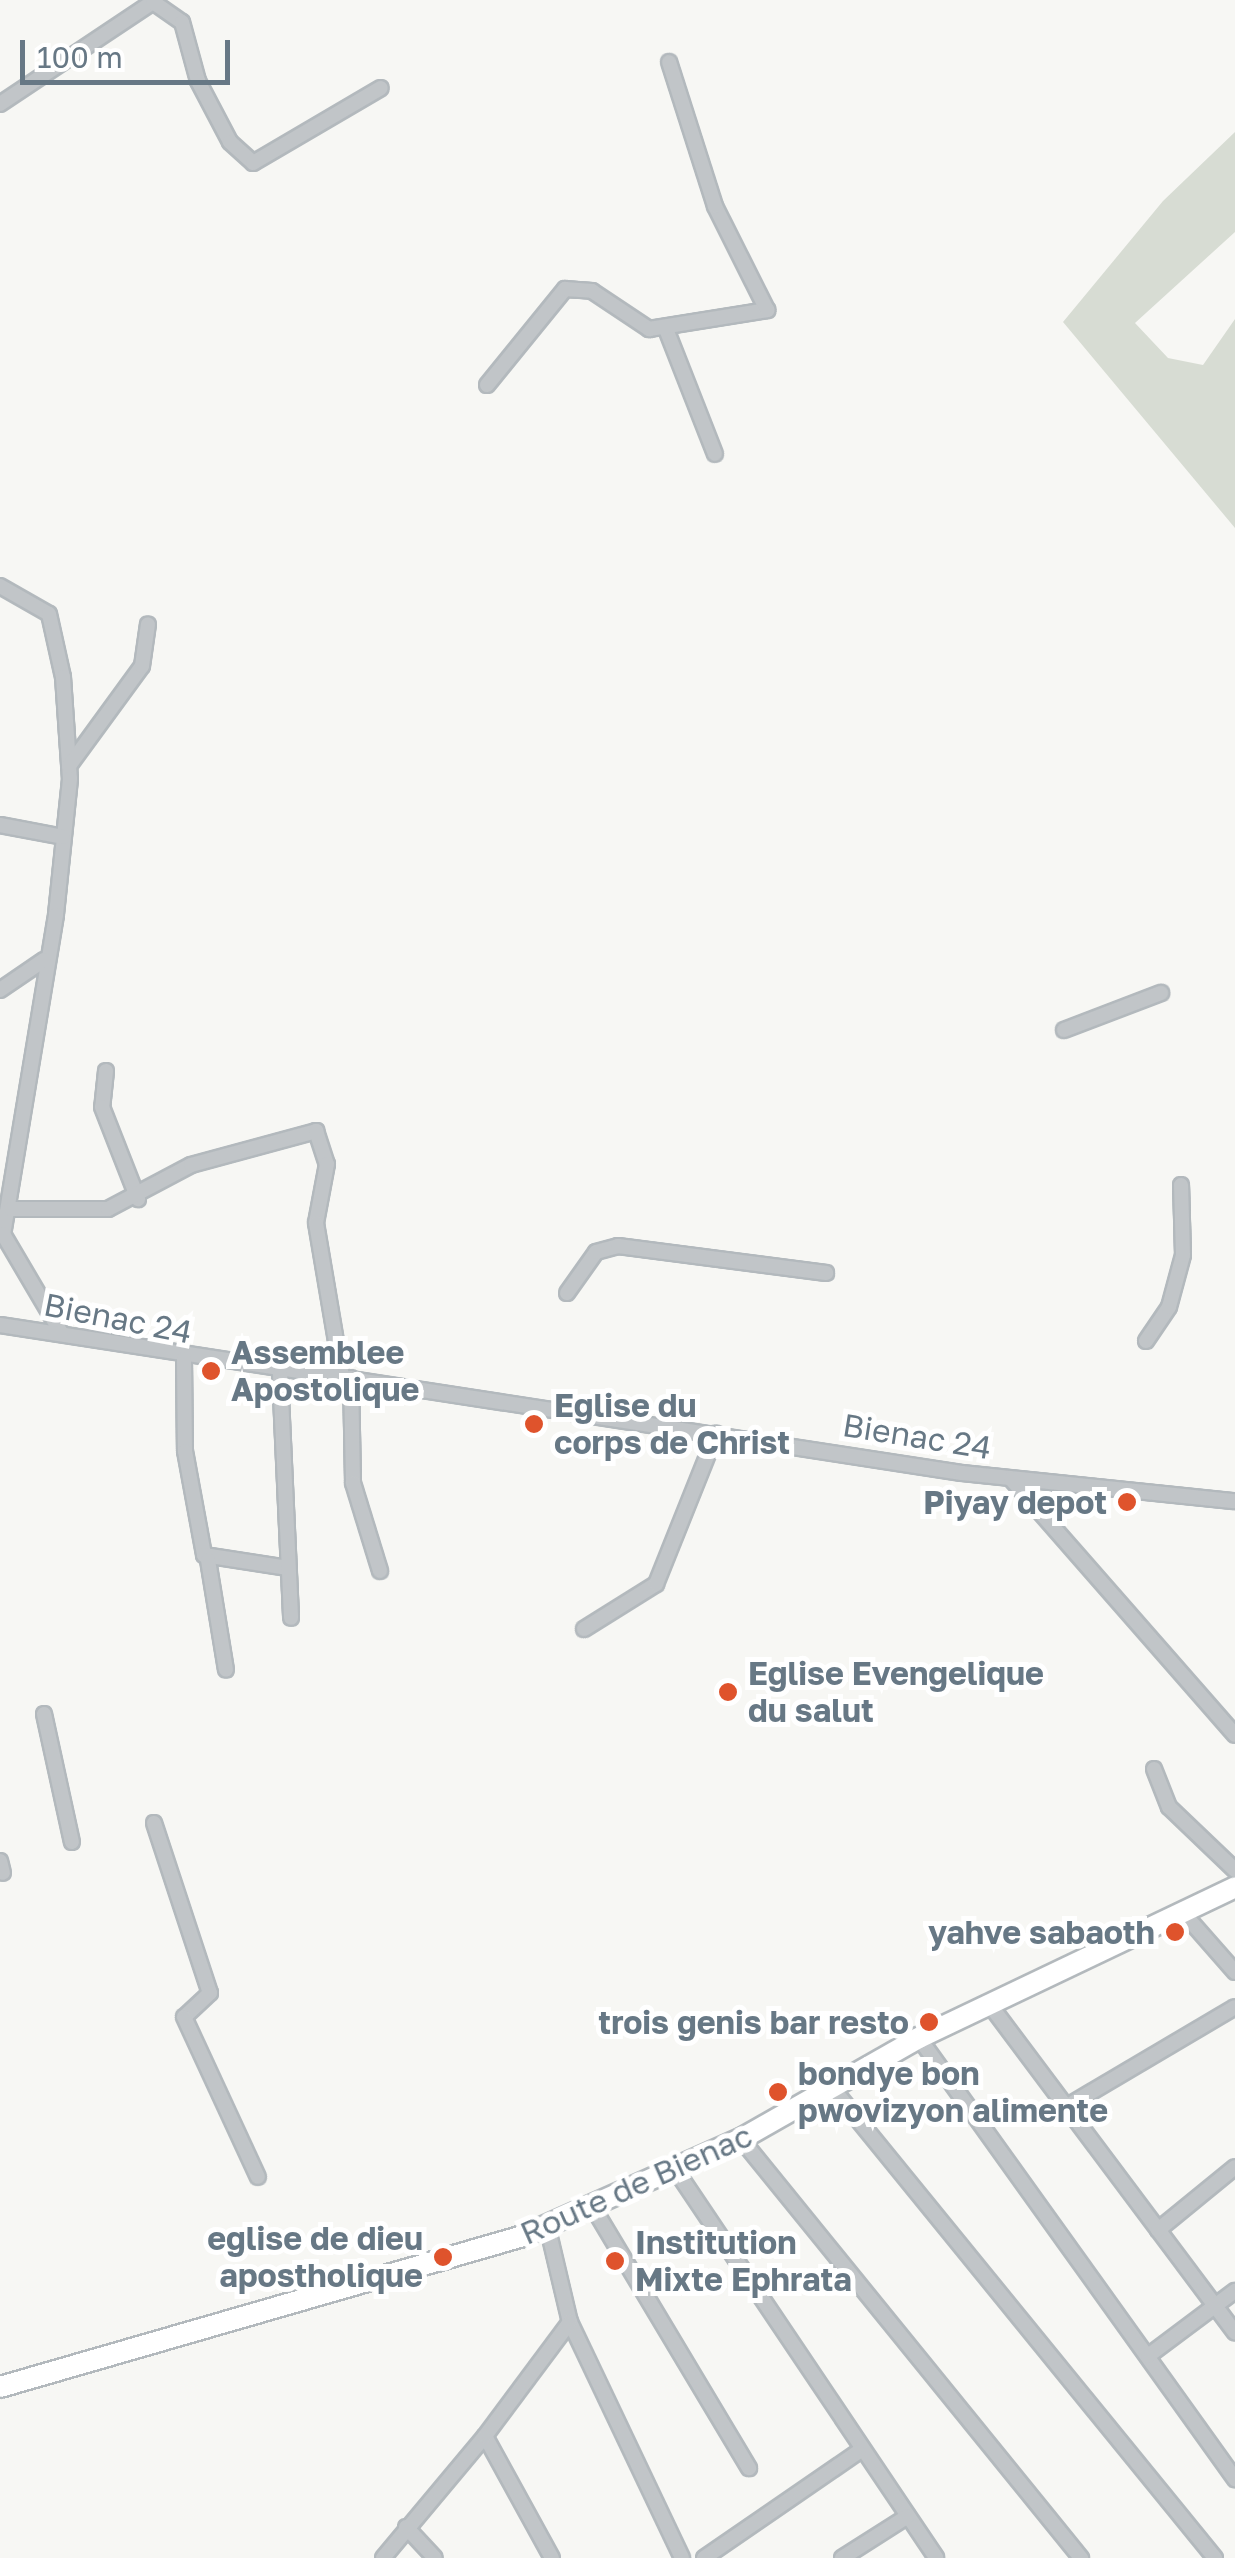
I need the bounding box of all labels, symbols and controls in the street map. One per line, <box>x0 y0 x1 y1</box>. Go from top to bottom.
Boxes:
scale bar <box>25 20 235 82</box>
text: 100 m <box>37 39 123 75</box>
street label: Bienac 24 <box>41 1285 195 1351</box>
place label: Assemblee Apostolique <box>231 1334 419 1409</box>
marker: Assemblee Apostolique <box>200 1360 222 1382</box>
place label: Eglise du corps de Christ <box>554 1387 790 1462</box>
street label: Bienac 24 <box>840 1405 994 1467</box>
marker: Eglise du corps de Christ <box>523 1413 545 1435</box>
place label: Piyay depot <box>923 1483 1107 1521</box>
marker: Piyay depot <box>1116 1491 1138 1513</box>
place label: Eglise Evengelique du salut <box>748 1655 1044 1730</box>
marker: Eglise Evengelique du salut <box>717 1681 739 1703</box>
place label: yahve sabaoth <box>928 1913 1155 1951</box>
marker: yahve sabaoth <box>1164 1921 1186 1943</box>
place label: trois genis bar resto <box>598 2003 909 2041</box>
marker: trois genis bar resto <box>918 2011 940 2033</box>
place label: bondye bon pwovizyon alimente <box>798 2055 1108 2130</box>
marker: bondye bon pwovizyon alimente <box>767 2081 789 2103</box>
street label: Route de Bienac <box>514 2116 758 2252</box>
place label: eglise de dieu apostholique <box>207 2220 423 2295</box>
place label: Institution Mixte Ephrata <box>635 2224 852 2299</box>
marker: eglise de dieu apostholique <box>432 2246 454 2268</box>
marker: Institution Mixte Ephrata <box>604 2250 626 2272</box>

